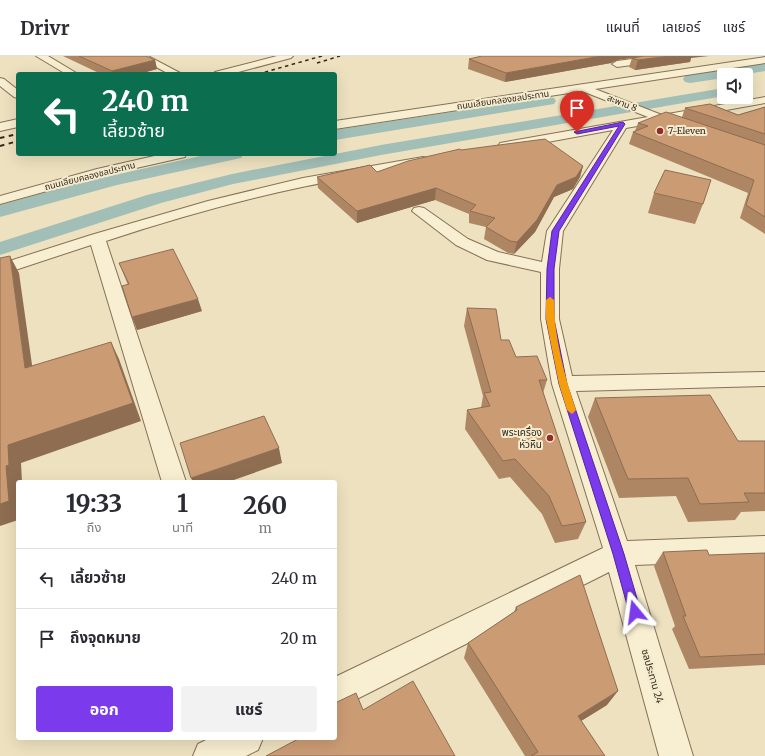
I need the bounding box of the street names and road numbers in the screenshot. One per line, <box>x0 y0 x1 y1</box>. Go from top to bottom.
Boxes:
street label: ถนนเลียบคลองชลประทาน <box>456 88 550 111</box>
street label: สะพาน 8 <box>606 92 639 113</box>
street label: ถนนเลียบคลองชลประทาน <box>43 159 136 192</box>
street label: ชลประทาน 24 <box>639 647 666 705</box>

